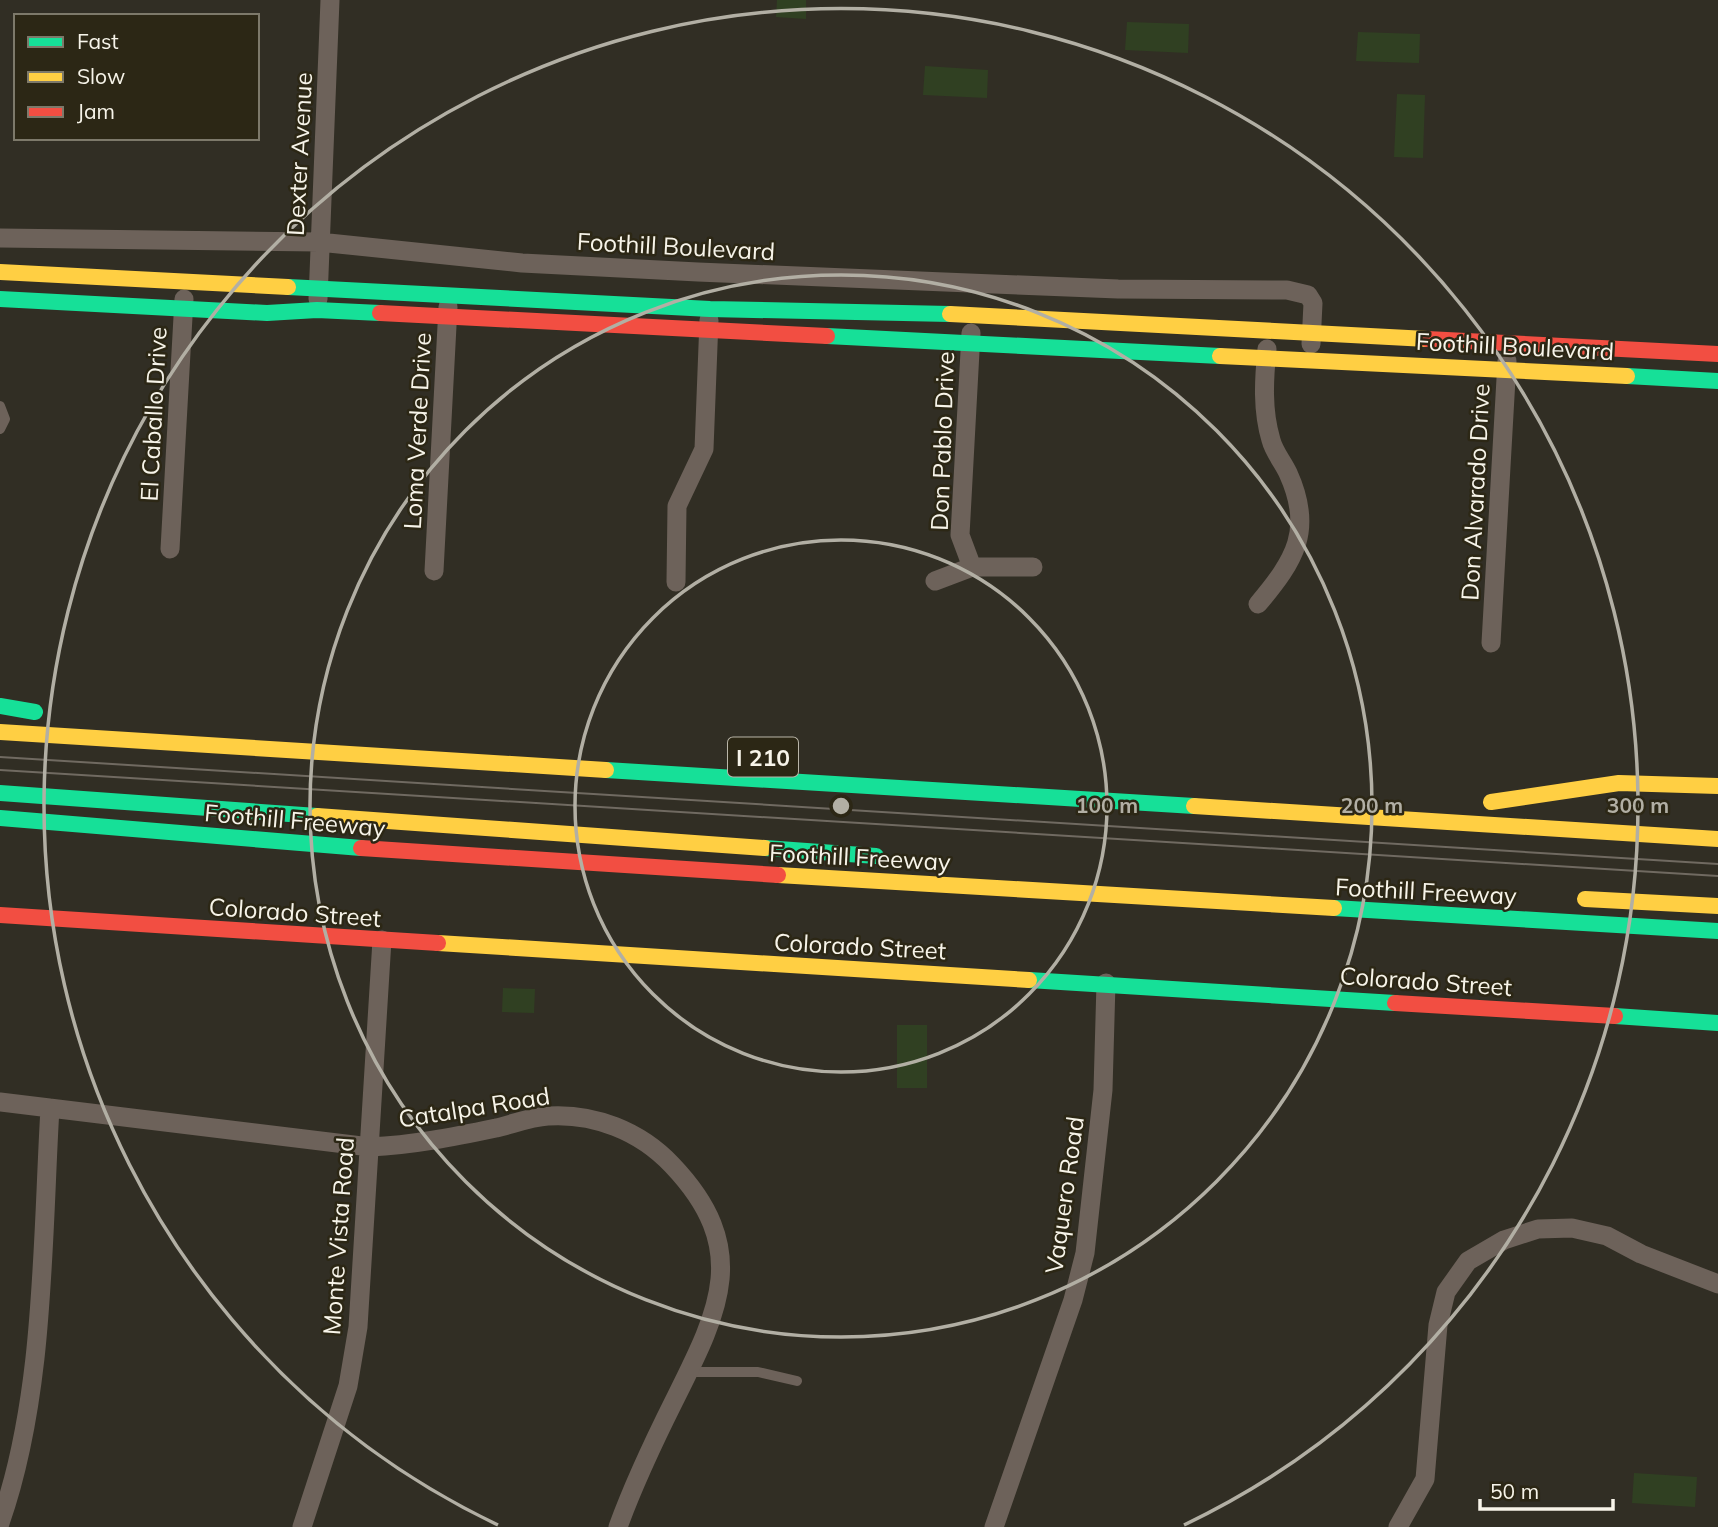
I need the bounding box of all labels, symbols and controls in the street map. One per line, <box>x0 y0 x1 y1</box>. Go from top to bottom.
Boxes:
legend <box>14 14 259 140</box>
text: Fast <box>77 28 119 54</box>
text: Slow <box>77 63 125 89</box>
street label: Dexter Avenue <box>280 72 318 236</box>
text: Jam <box>77 98 115 124</box>
street label: Foothill Boulevard <box>576 226 776 266</box>
street label: El Caballo Drive <box>133 326 173 502</box>
street label: Foothill Boulevard <box>1415 326 1615 366</box>
street label: Loma Verde Drive <box>397 332 437 530</box>
street label: Don Pablo Drive <box>924 351 960 531</box>
street label: Don Alvarado Drive <box>1454 383 1496 601</box>
road number: I 210 <box>728 737 798 776</box>
text: 100 m <box>1076 792 1138 818</box>
text: 200 m <box>1341 792 1403 818</box>
text: 300 m <box>1607 792 1669 818</box>
centre of rings <box>829 794 853 818</box>
street label: Foothill Freeway <box>203 797 387 843</box>
street label: Foothill Freeway <box>769 837 952 877</box>
street label: Foothill Freeway <box>1335 871 1518 911</box>
street label: Colorado Street <box>208 891 382 933</box>
street label: Colorado Street <box>773 927 947 965</box>
street label: Colorado Street <box>1339 960 1513 1002</box>
street label: Catalpa Road <box>396 1080 552 1134</box>
street label: Vaquero Road <box>1038 1114 1090 1276</box>
street label: Monte Vista Road <box>316 1136 360 1336</box>
scale bar <box>1480 1468 1613 1512</box>
text: 50 m <box>1490 1478 1539 1504</box>

